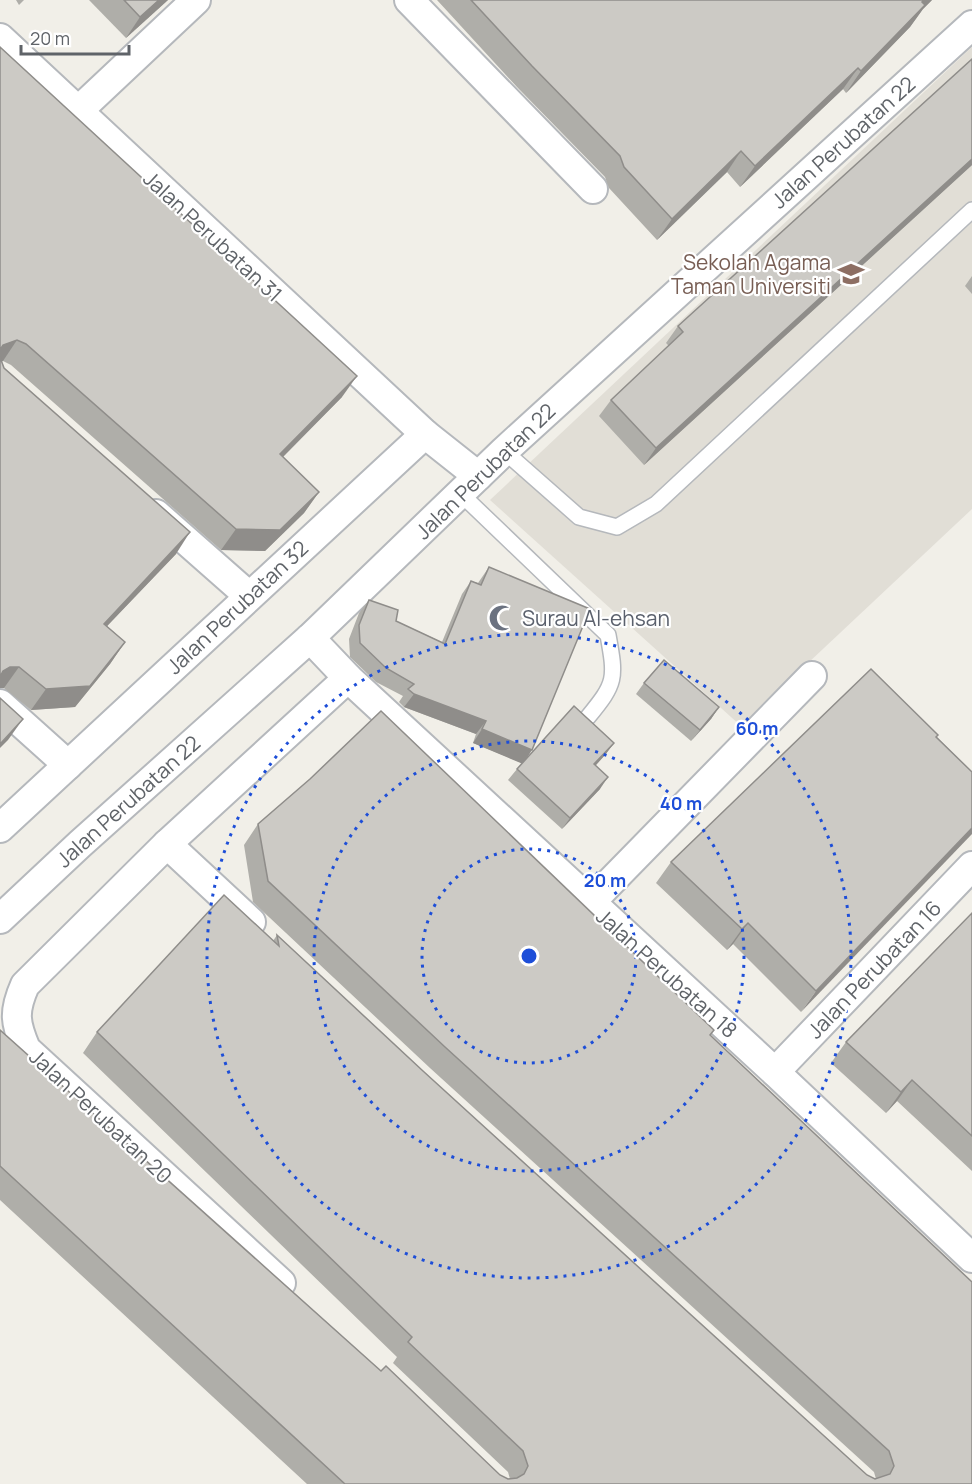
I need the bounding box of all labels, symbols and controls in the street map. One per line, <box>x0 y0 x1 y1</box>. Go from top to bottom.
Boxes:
scale bar <box>21 18 129 56</box>
text: 20 m <box>30 26 70 50</box>
street label: Jalan Perubatan 22 <box>765 70 921 214</box>
street label: Jalan Perubatan 31 <box>138 164 288 308</box>
place label: Sekolah Agama Taman Universiti <box>671 248 831 300</box>
school or university icon: Sekolah Agama Taman Universiti <box>836 259 866 289</box>
street label: Jalan Perubatan 22 <box>409 397 561 545</box>
street label: Jalan Perubatan 32 <box>160 534 314 680</box>
mosque icon: Surau Al-ehsan <box>487 603 517 633</box>
place label: Surau Al-ehsan <box>522 604 670 632</box>
text: 60 m <box>736 716 778 740</box>
street label: Jalan Perubatan 22 <box>50 729 206 873</box>
text: 40 m <box>660 791 702 815</box>
text: 20 m <box>584 868 626 892</box>
street label: Jalan Perubatan 16 <box>801 894 947 1044</box>
street label: Jalan Perubatan 18 <box>590 902 744 1044</box>
centre of rings <box>519 946 539 966</box>
street label: Jalan Perubatan 20 <box>24 1043 178 1189</box>

